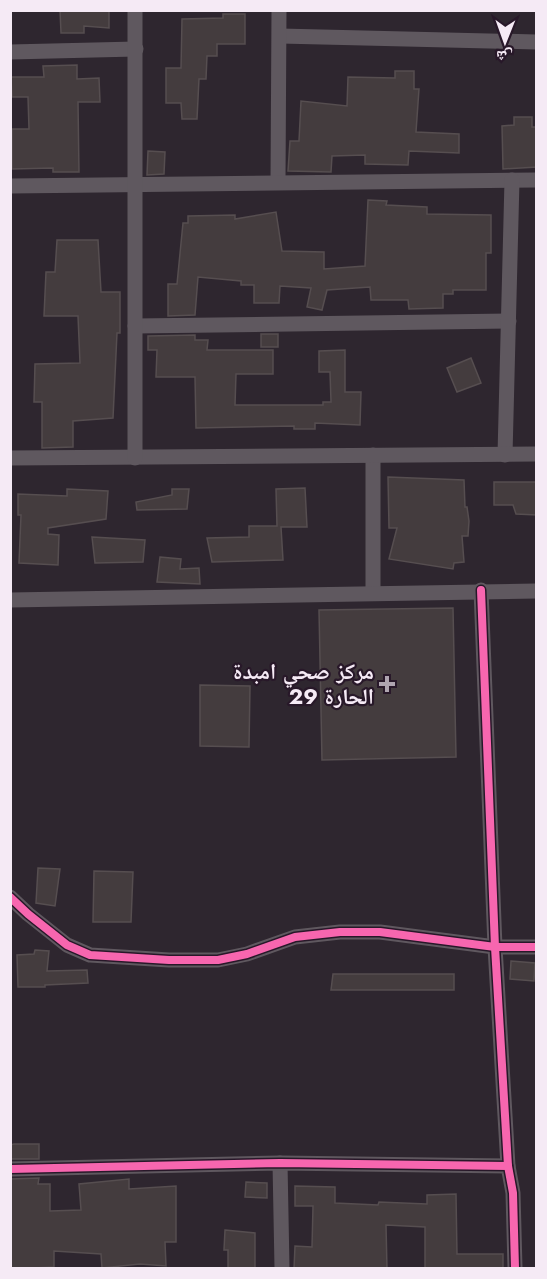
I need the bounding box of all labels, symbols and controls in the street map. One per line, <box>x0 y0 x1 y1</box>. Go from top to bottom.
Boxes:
north arrow <box>475 12 535 72</box>
text: ش <box>496 45 513 68</box>
place label: مركز صحي امبدة الحارة 29 <box>233 655 374 712</box>
marker: مركز صحي امبدة الحارة 29 <box>378 675 396 693</box>

